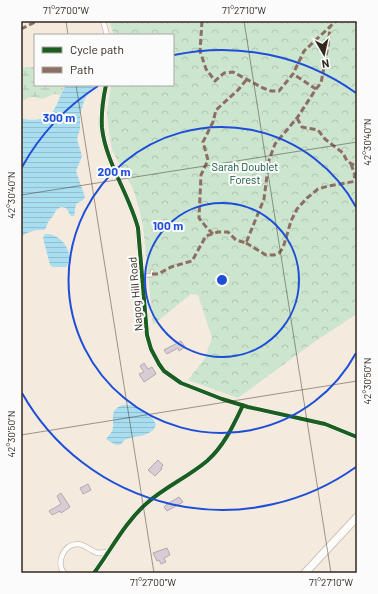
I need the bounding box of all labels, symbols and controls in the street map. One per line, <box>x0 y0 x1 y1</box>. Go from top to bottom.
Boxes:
text: 71°27'00"W <box>43 4 89 16</box>
text: 71°27'10"W <box>222 4 266 16</box>
legend <box>34 34 174 86</box>
north arrow <box>304 34 344 74</box>
text: Cycle path <box>70 42 124 56</box>
text: N <box>321 57 330 71</box>
text: Path <box>70 62 94 76</box>
text: 300 m <box>43 110 75 124</box>
text: 42°30'40"N <box>361 118 373 166</box>
park label: Sarah Doublet Forest <box>212 160 278 186</box>
text: 200 m <box>98 164 130 178</box>
text: 42°30'40"N <box>5 171 17 219</box>
text: 100 m <box>153 218 183 232</box>
street label: Nagog Hill Road <box>125 256 145 332</box>
centre of rings <box>215 273 229 287</box>
text: 42°30'50"N <box>361 358 373 404</box>
text: 42°30'50"N <box>5 411 17 457</box>
text: 71°27'00"W <box>130 576 176 588</box>
text: 71°27'10"W <box>309 576 353 588</box>

